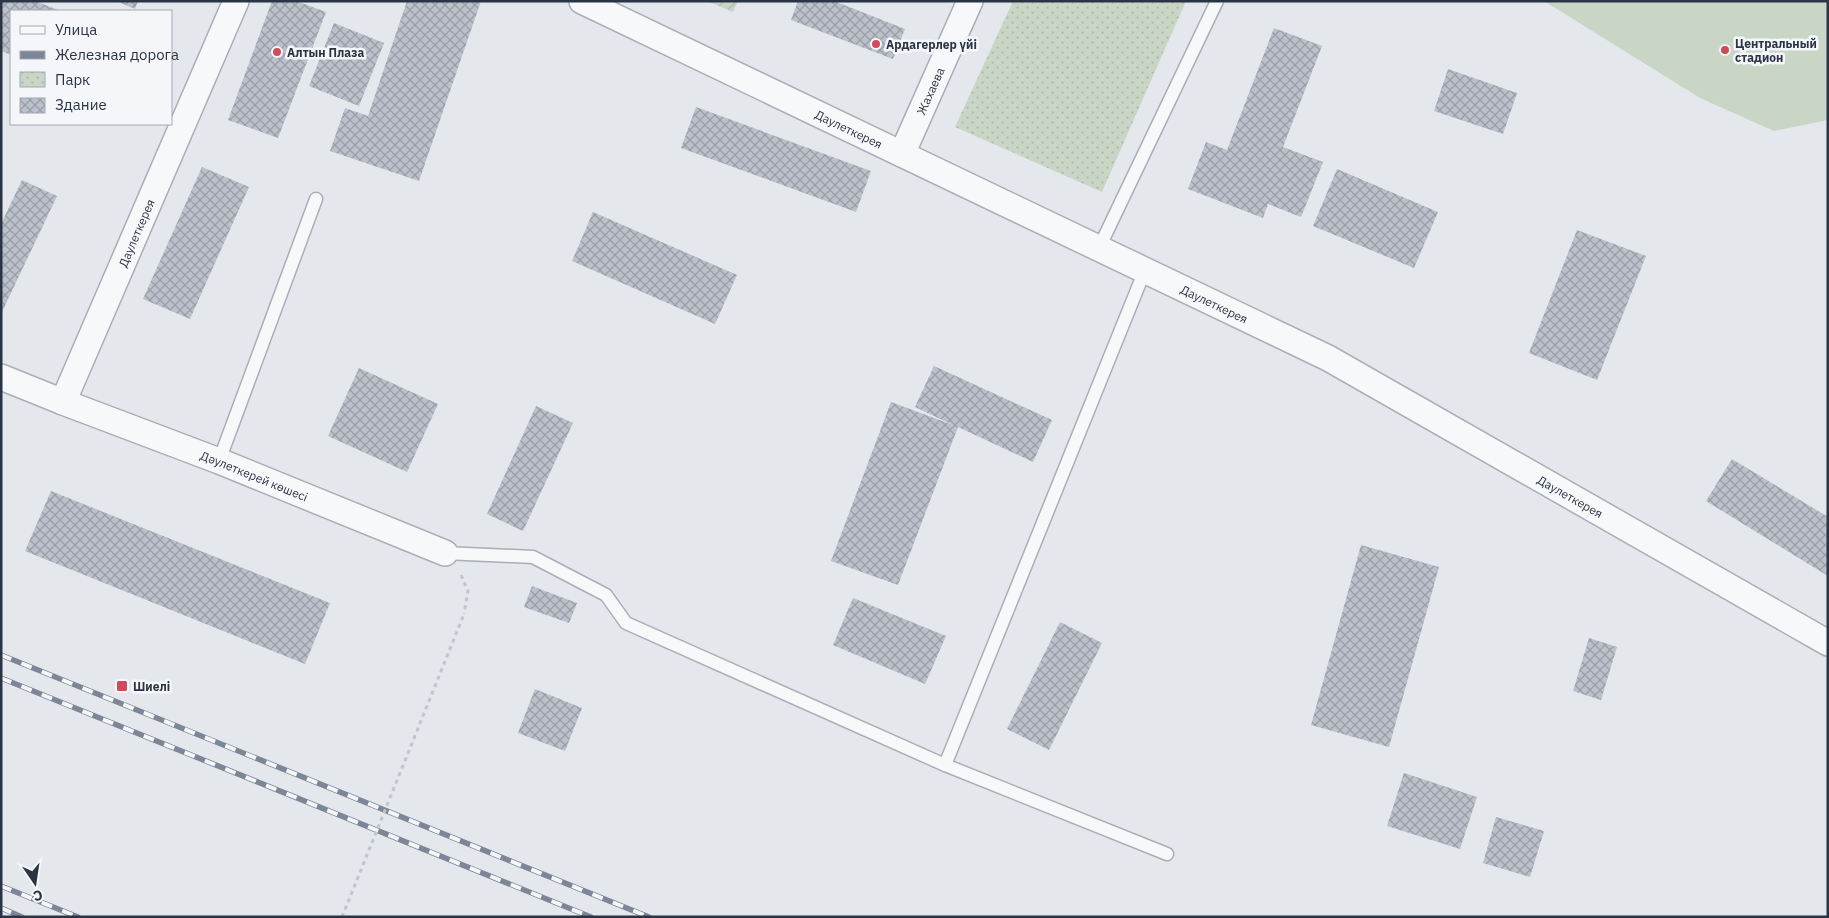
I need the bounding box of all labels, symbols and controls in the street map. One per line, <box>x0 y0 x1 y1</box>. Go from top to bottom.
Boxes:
legend <box>10 10 172 125</box>
text: Улица <box>55 20 97 39</box>
place label: Центральный стадион <box>1735 36 1817 65</box>
place label: Ардагерлер үйі <box>886 37 977 52</box>
marker: Ардагерлер үйі <box>870 38 882 50</box>
marker: Центральный стадион <box>1719 44 1731 56</box>
text: Железная дорога <box>55 45 179 64</box>
place label: Алтын Плаза <box>287 45 364 60</box>
marker: Алтын Плаза <box>271 46 283 58</box>
street label: Жахаева <box>913 64 947 117</box>
text: Парк <box>55 70 90 89</box>
text: Здание <box>55 95 107 114</box>
street label: Даулеткерея <box>813 106 885 151</box>
street label: Даулеткерея <box>115 197 157 269</box>
street label: Даулеткерея <box>1178 281 1250 326</box>
street label: Дәулеткерей көшесі <box>198 447 310 504</box>
street label: Даулеткерея <box>1535 472 1606 521</box>
marker: Шиелі <box>115 679 129 693</box>
place label: Шиелі <box>133 679 170 694</box>
north arrow <box>10 858 60 908</box>
text: С <box>31 886 44 905</box>

